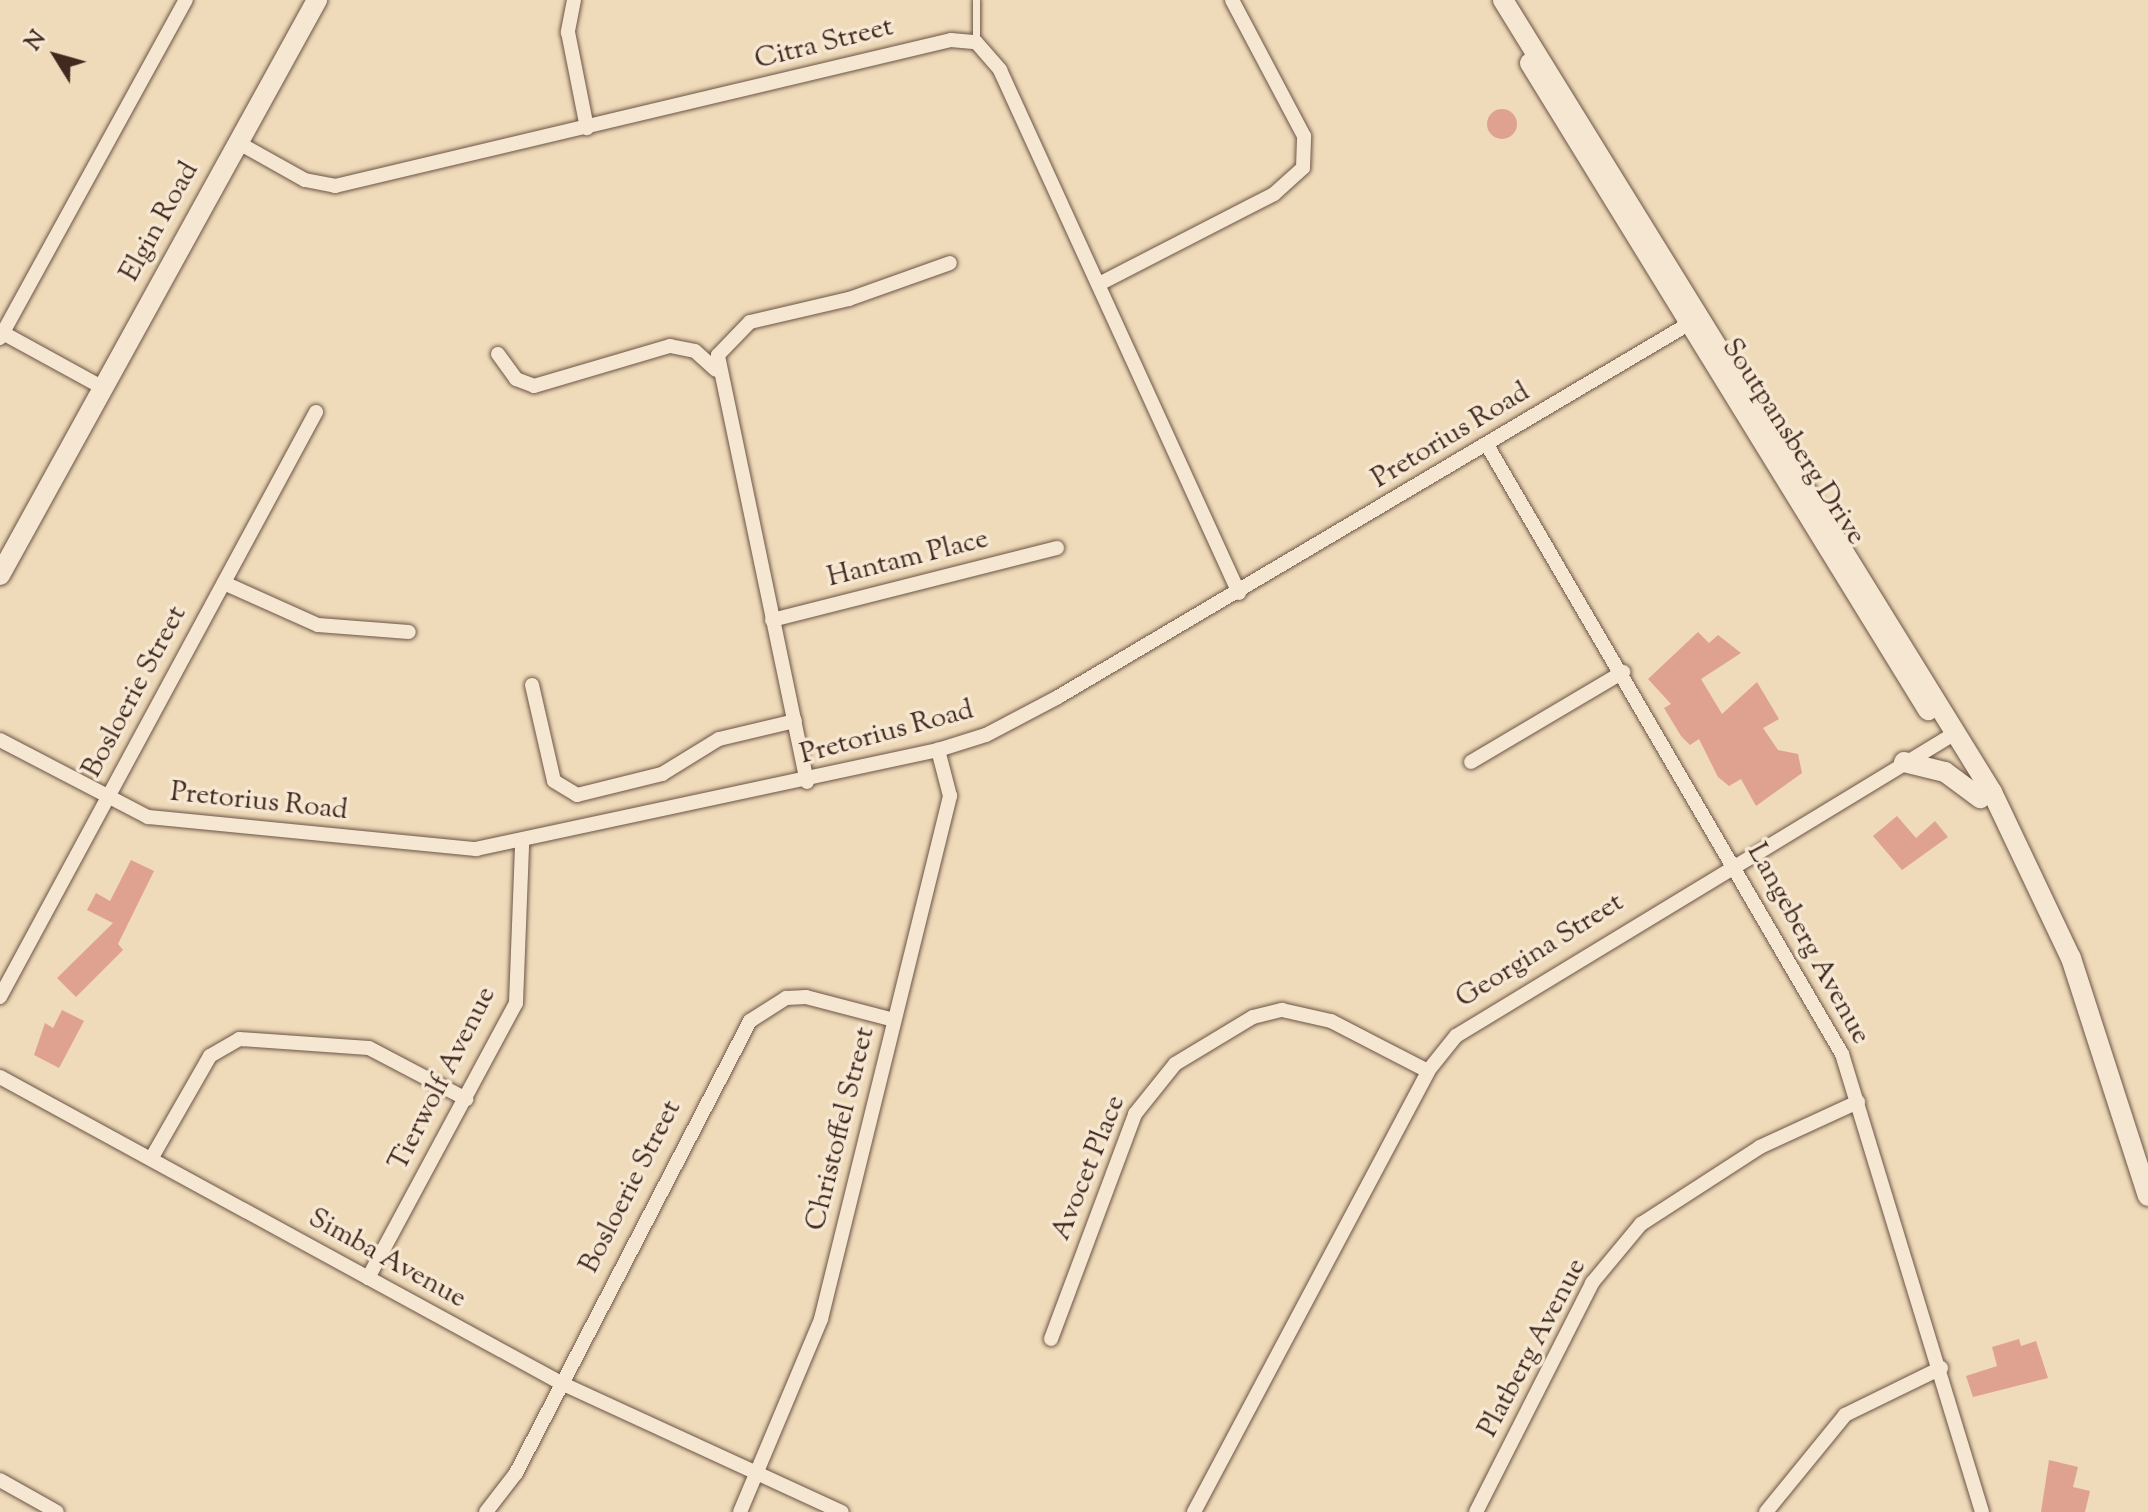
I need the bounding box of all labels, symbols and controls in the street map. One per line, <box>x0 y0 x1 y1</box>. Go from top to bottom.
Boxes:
street label: Citra Street <box>751 11 897 77</box>
north arrow <box>16 16 96 96</box>
text: N <box>19 25 55 58</box>
street label: Elgin Road <box>113 156 207 288</box>
street label: Soutpansberg Drive <box>1714 333 1872 551</box>
street label: Pretorius Road <box>1366 376 1536 496</box>
street label: Hantam Place <box>824 523 992 595</box>
street label: Bosloerie Street <box>76 600 194 784</box>
street label: Pretorius Road <box>797 694 977 772</box>
street label: Pretorius Road <box>169 776 349 828</box>
street label: Langeberg Avenue <box>1739 838 1877 1050</box>
street label: Georgina Street <box>1450 886 1630 1016</box>
street label: Tierwolf Avenue <box>382 981 504 1177</box>
street label: Christoffel Street <box>799 1024 883 1234</box>
street label: Avocet Place <box>1045 1091 1133 1245</box>
street label: Bosloerie Street <box>573 1095 689 1279</box>
street label: Simba Avenue <box>302 1202 472 1316</box>
street label: Platberg Avenue <box>1472 1253 1594 1443</box>

